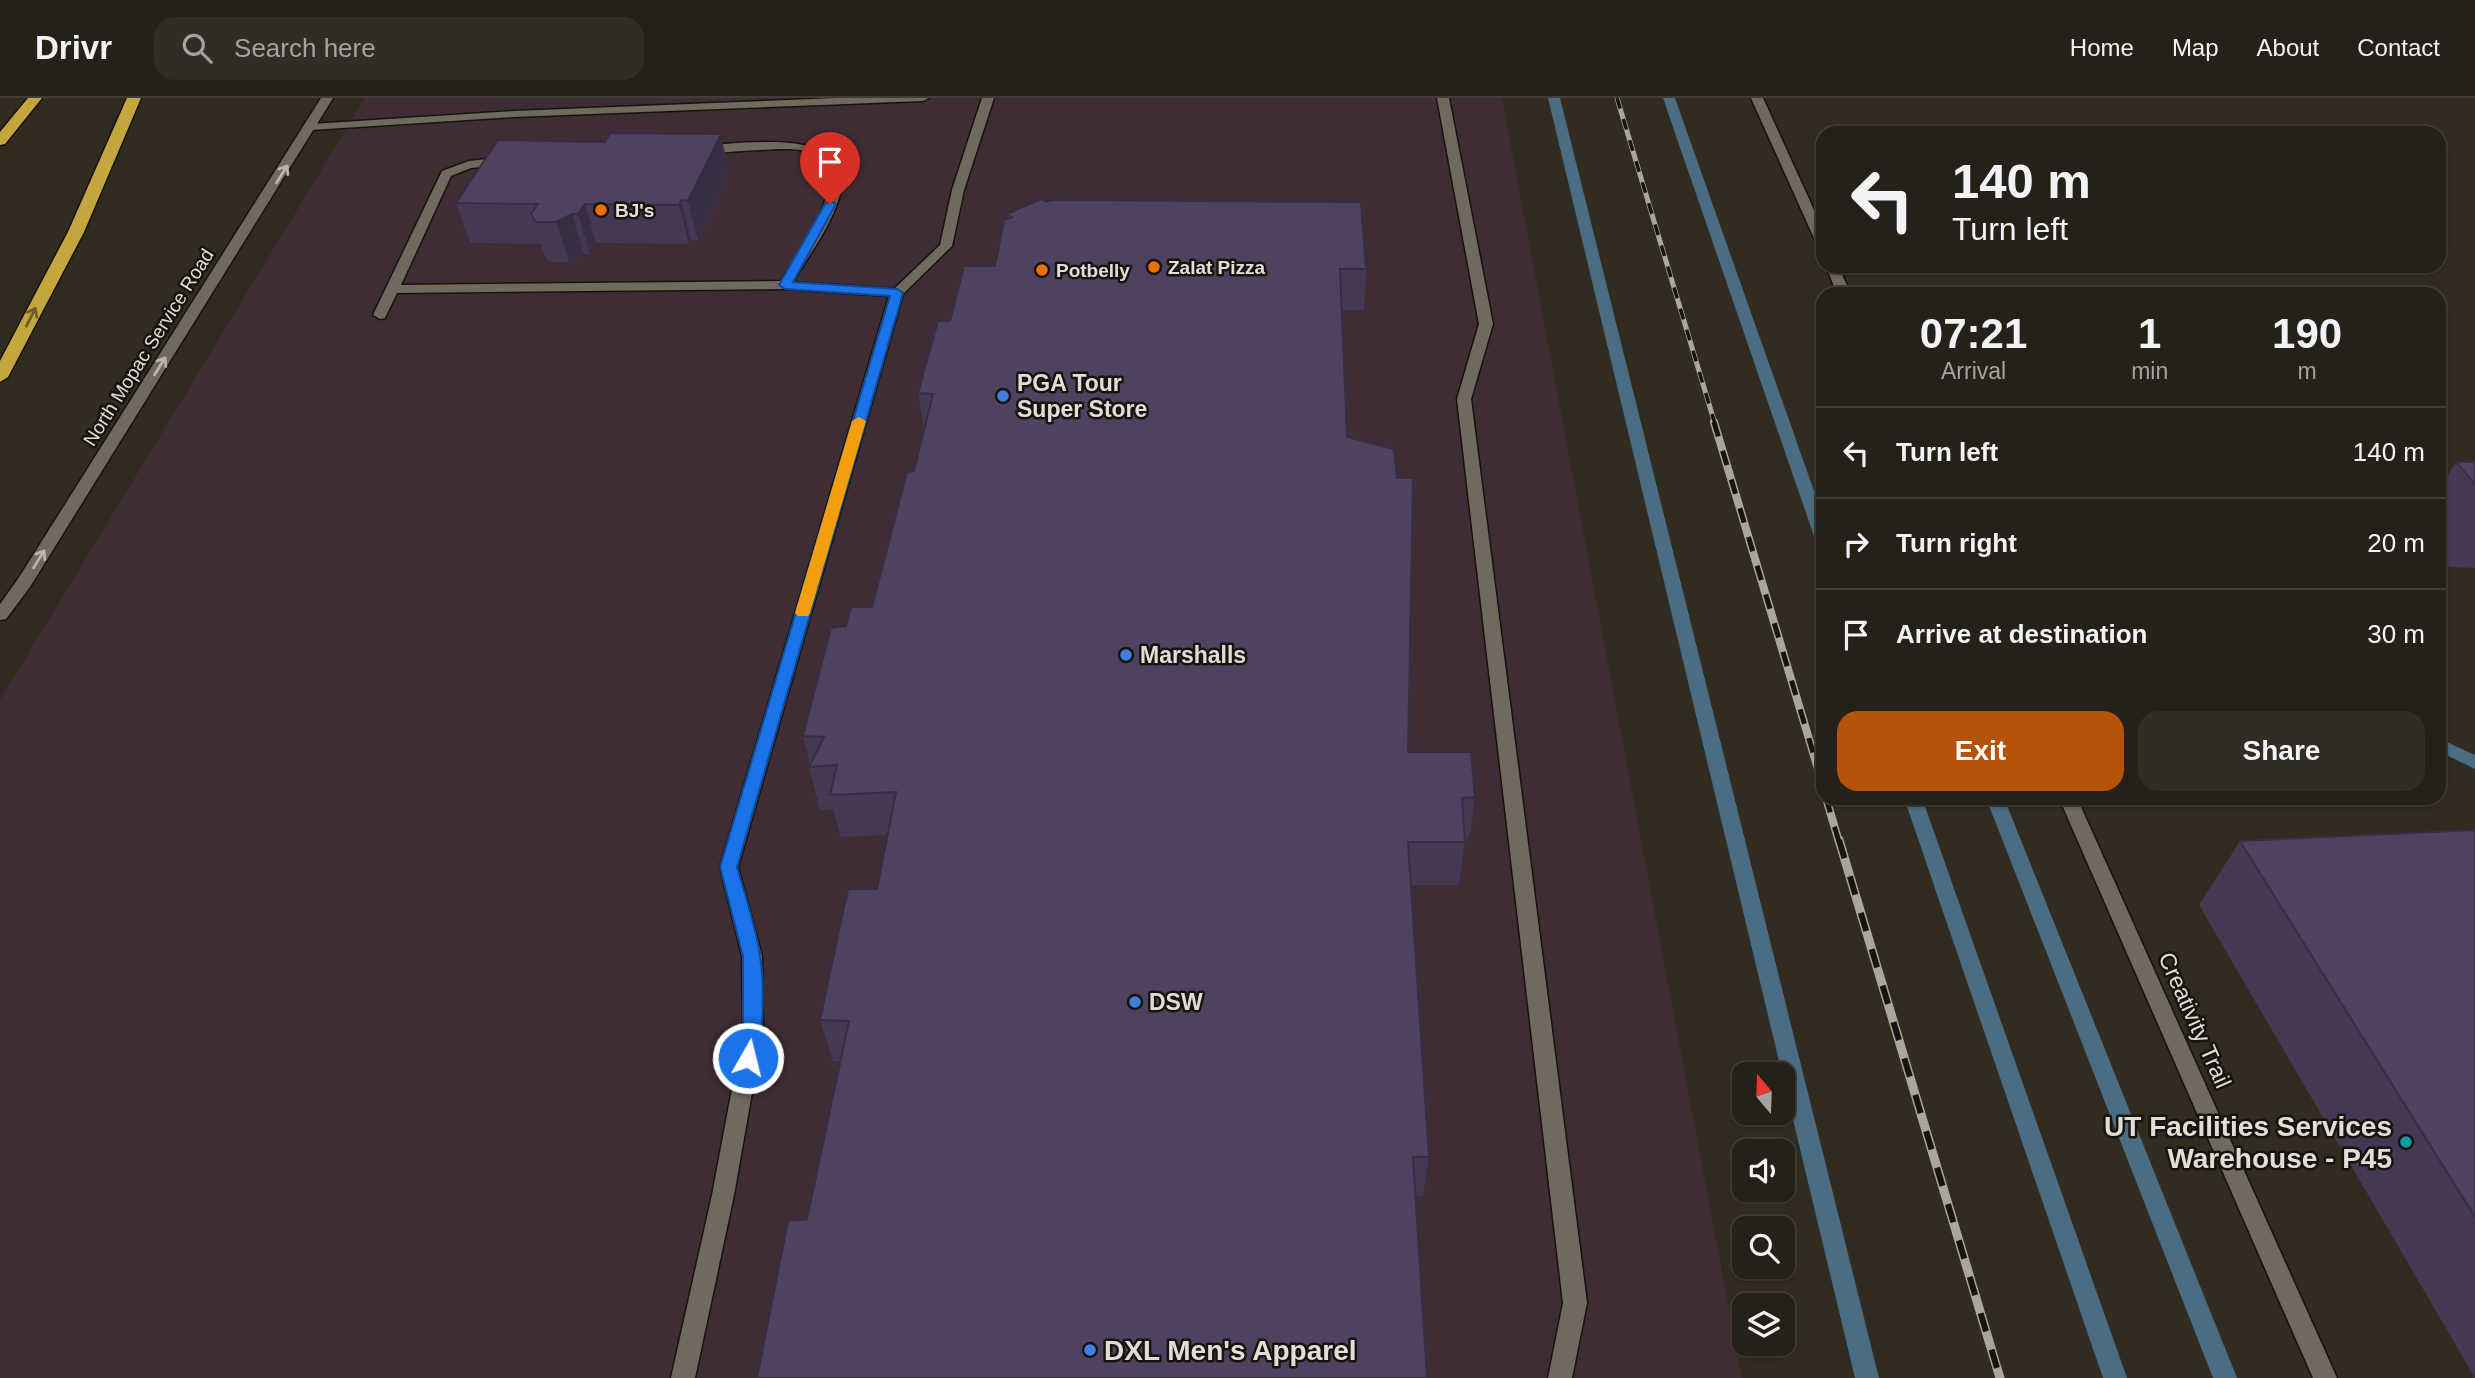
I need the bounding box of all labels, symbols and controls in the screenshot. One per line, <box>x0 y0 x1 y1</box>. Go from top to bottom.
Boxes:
search box <box>154 17 644 80</box>
text: Drivr <box>35 29 112 66</box>
icon: search <box>178 29 216 67</box>
text: Search here <box>234 33 376 63</box>
text: Home <box>2070 34 2134 61</box>
text: Map <box>2172 34 2219 61</box>
text: About <box>2257 34 2319 61</box>
text: Contact <box>2357 34 2440 61</box>
pin <box>800 132 860 204</box>
icon: arrive <box>811 143 849 181</box>
icon: left <box>1837 154 1928 245</box>
text: 140 m <box>1952 154 2091 208</box>
one-way arrow <box>275 164 289 184</box>
place label: BJ's <box>615 200 654 221</box>
marker: BJ's <box>593 202 609 218</box>
text: Turn left <box>1952 211 2068 247</box>
street label: North Mopac Service Road <box>79 245 218 450</box>
place label: Zalat Pizza <box>1168 257 1266 278</box>
marker: Zalat Pizza <box>1146 259 1162 275</box>
place label: Potbelly <box>1056 260 1130 281</box>
marker: Potbelly <box>1034 262 1050 278</box>
one-way arrow <box>25 307 39 327</box>
text: 07:21 <box>1920 310 2027 357</box>
text: 1 <box>2138 310 2161 357</box>
text: 190 <box>2272 310 2342 357</box>
one-way arrow <box>153 357 168 376</box>
text: Arrival <box>1941 358 2006 384</box>
text: min <box>2131 358 2168 384</box>
text: m <box>2298 358 2317 384</box>
place label: PGA Tour Super Store <box>1017 370 1147 422</box>
marker: PGA Tour Super Store <box>995 388 1011 404</box>
icon: left <box>1837 434 1875 472</box>
text: Turn left <box>1896 437 1998 467</box>
text: 140 m <box>2353 437 2425 467</box>
icon: right <box>1837 525 1875 563</box>
text: Turn right <box>1896 528 2017 558</box>
text: 20 m <box>2367 528 2425 558</box>
one-way arrow <box>33 549 47 569</box>
icon: arrive <box>1837 616 1875 654</box>
text: Arrive at destination <box>1896 619 2147 649</box>
text: 30 m <box>2367 619 2425 649</box>
place label: Marshalls <box>1140 642 1246 668</box>
marker: Marshalls <box>1118 647 1134 663</box>
button: Exit <box>1837 711 2124 791</box>
button: Share <box>2138 711 2425 791</box>
street label: Creativity Trail <box>2153 948 2237 1092</box>
place label: DSW <box>1149 989 1203 1015</box>
marker: DSW <box>1127 994 1143 1010</box>
position arrow <box>711 1021 785 1095</box>
north arrow <box>1732 1062 1796 1125</box>
map controls <box>1732 1062 1795 1356</box>
place label: UT Facilities Services Warehouse - P45 <box>2104 1111 2392 1174</box>
marker: UT Facilities Services Warehouse - P45 <box>2398 1134 2414 1150</box>
button: sound <box>1732 1139 1795 1202</box>
button: search <box>1732 1216 1795 1279</box>
button: layers <box>1732 1293 1795 1356</box>
place label: DXL Men's Apparel <box>1104 1335 1357 1366</box>
marker: DXL Men's Apparel <box>1082 1342 1098 1358</box>

